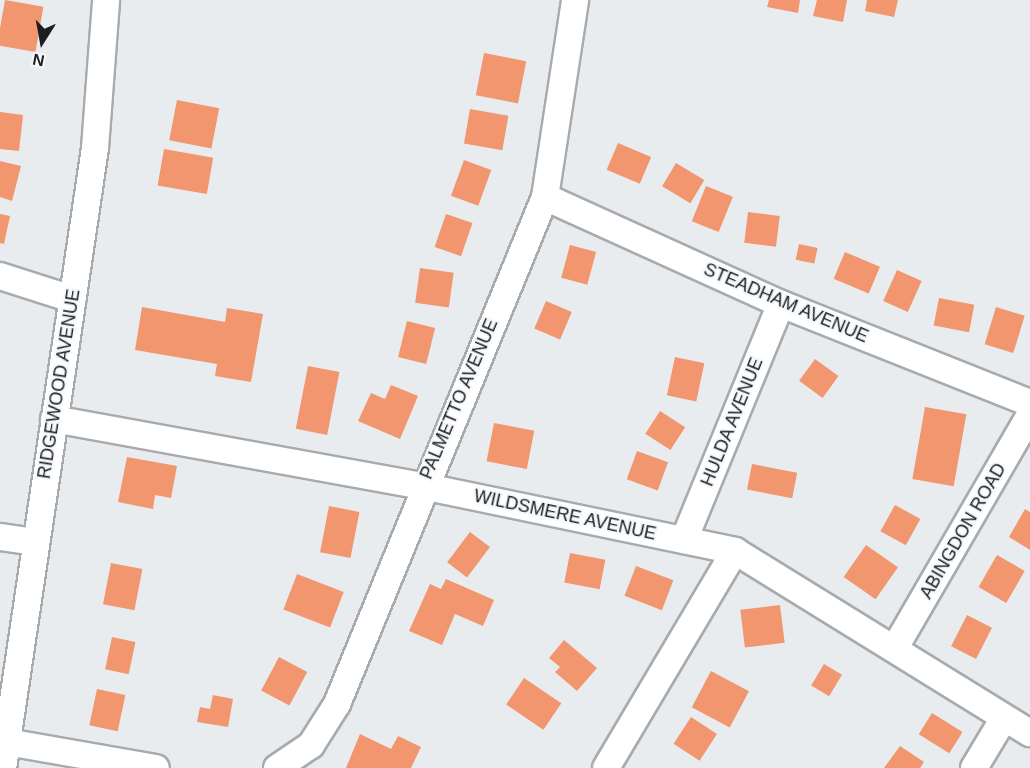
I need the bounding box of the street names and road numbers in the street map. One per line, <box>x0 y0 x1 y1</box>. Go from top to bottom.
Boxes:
street label: STEADHAM AVENUE <box>700 258 872 348</box>
street label: RIDGEWOOD AVENUE <box>33 287 85 481</box>
street label: PALMETTO AVENUE <box>415 315 503 483</box>
street label: HULDA AVENUE <box>696 354 768 490</box>
street label: ABINGDON ROAD <box>915 459 1011 603</box>
street label: WILDSMERE AVENUE <box>471 485 659 545</box>

